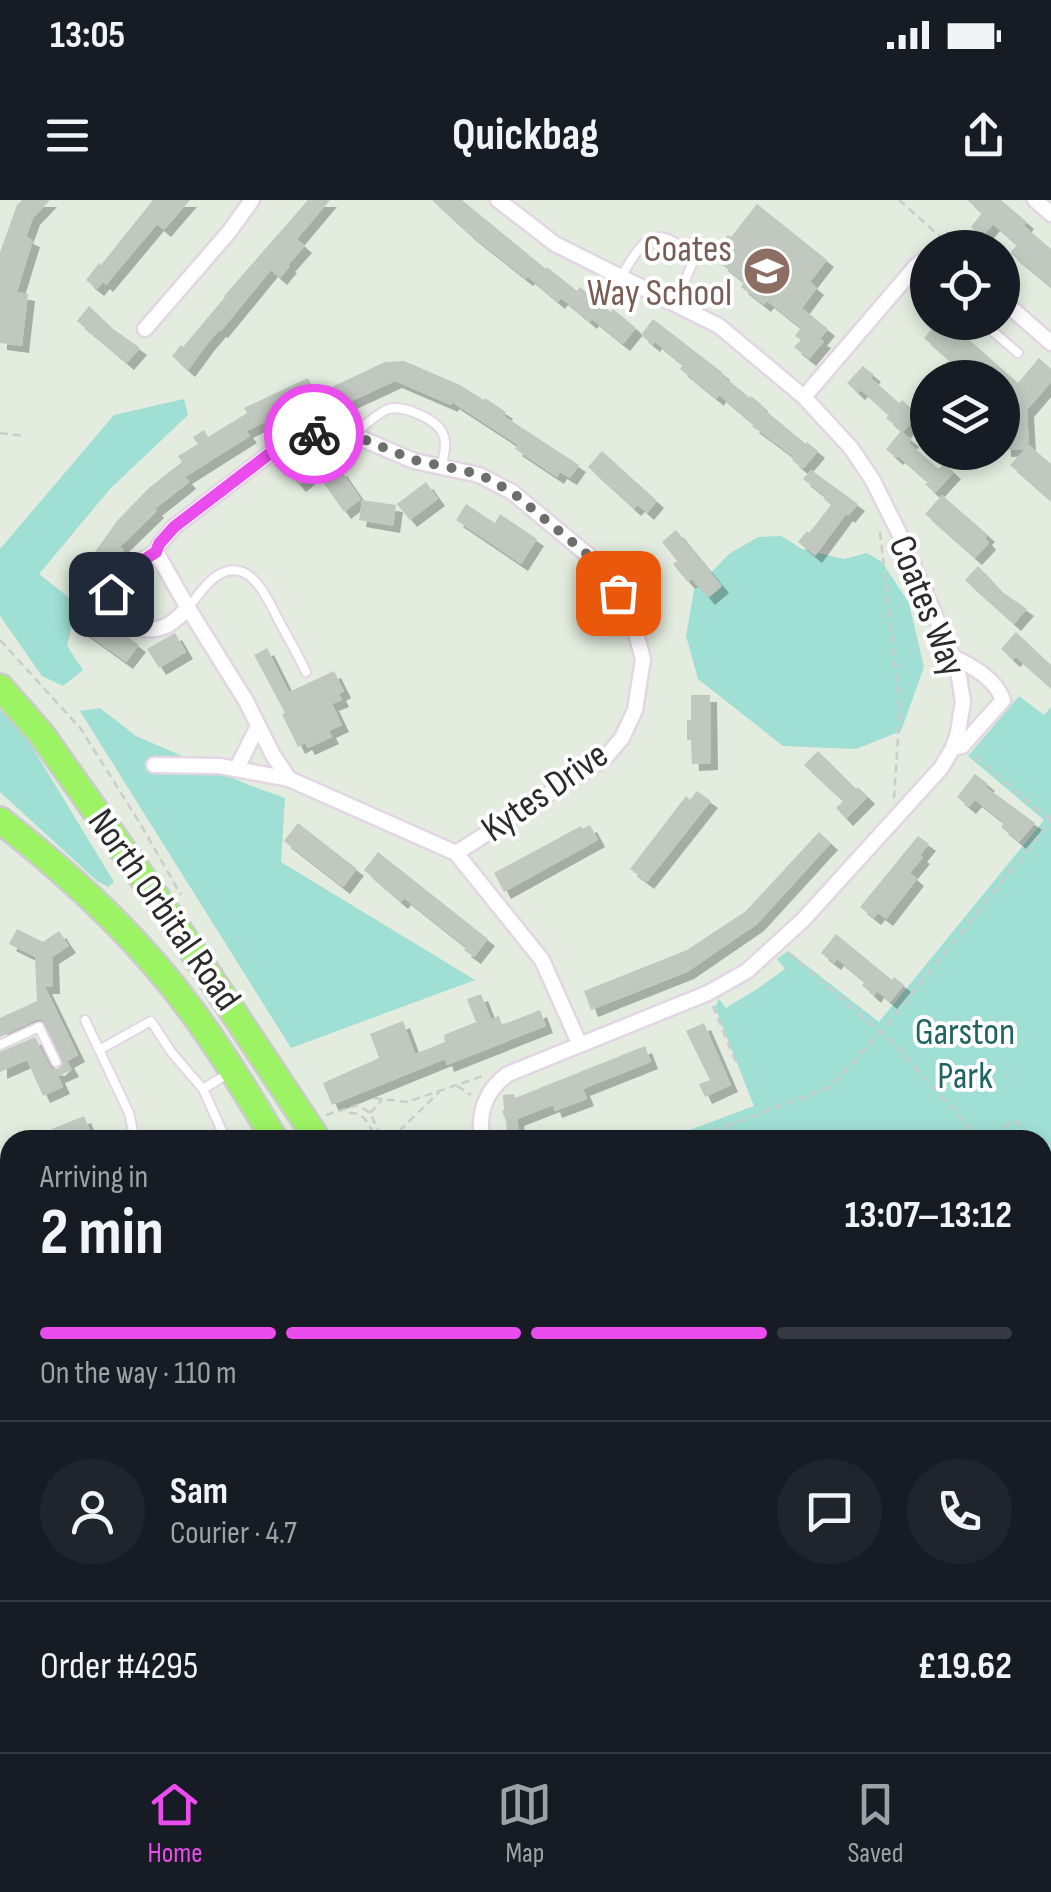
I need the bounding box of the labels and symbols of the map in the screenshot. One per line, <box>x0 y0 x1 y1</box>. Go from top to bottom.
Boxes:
place label: Coates Way School <box>587 227 732 316</box>
school or university icon: Coates Way School <box>741 245 793 297</box>
courier <box>264 384 364 484</box>
street label: Coates Way <box>879 529 976 683</box>
pin <box>576 551 661 636</box>
pin <box>69 552 154 637</box>
street label: Kytes Drive <box>473 732 617 852</box>
street label: North Orbital Road <box>78 801 250 1019</box>
park label: Garston Park <box>915 1010 1015 1099</box>

